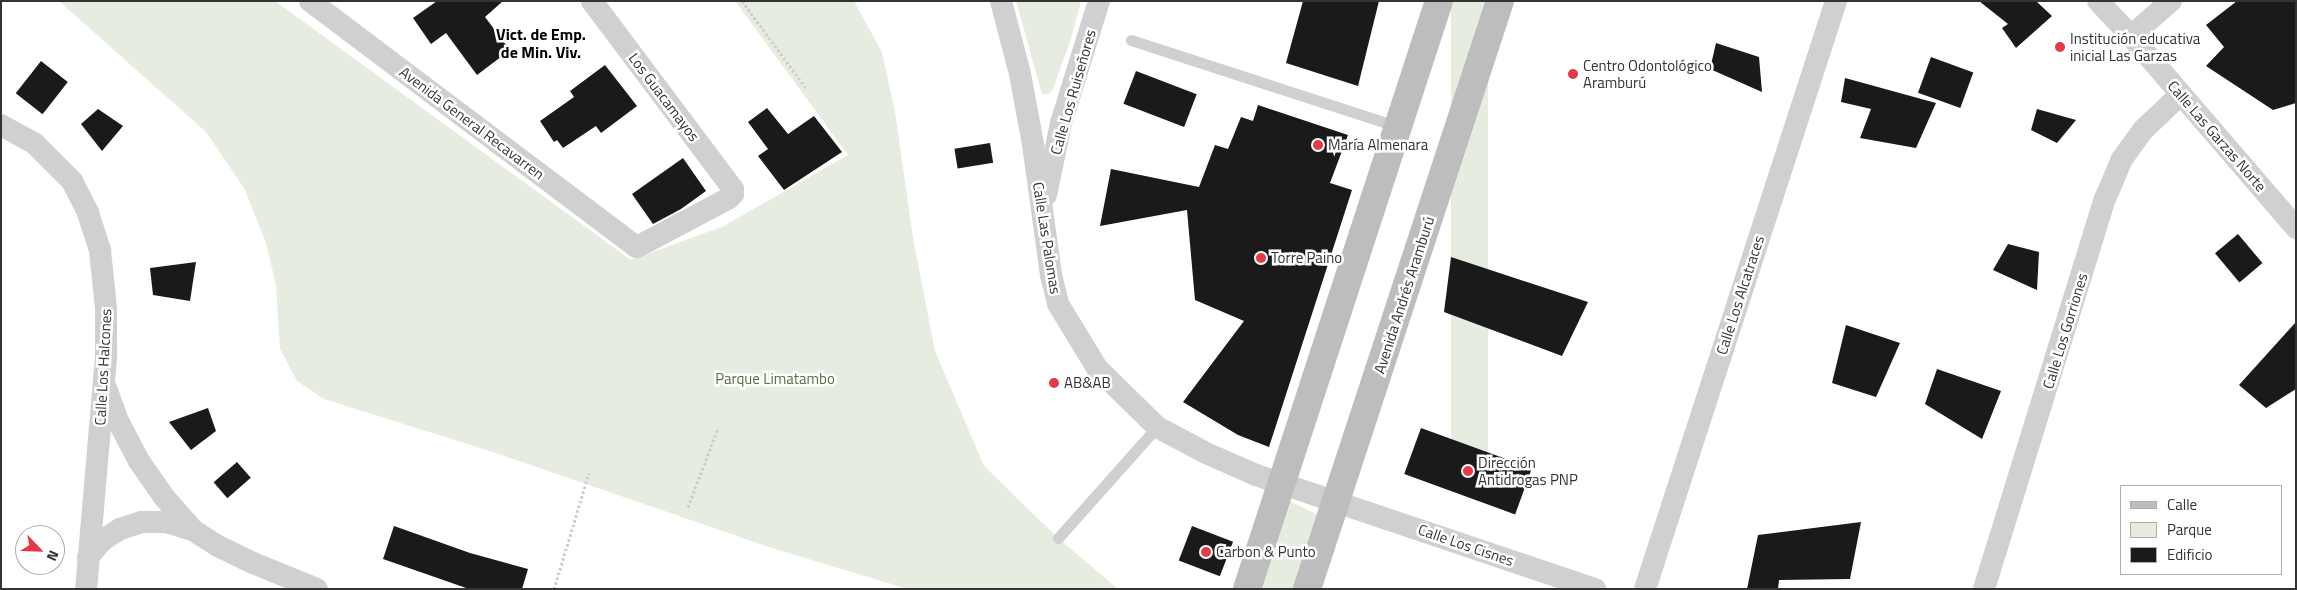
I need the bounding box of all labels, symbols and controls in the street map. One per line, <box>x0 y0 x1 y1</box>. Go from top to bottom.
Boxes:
district label: Vict. de Emp. de Min. Viv. <box>496 24 586 62</box>
street label: Calle Los Ruiseñores <box>1047 27 1099 157</box>
place label: Institución educativa inicial Las Garzas <box>2070 29 2200 64</box>
marker: Institución educativa inicial Las Garzas <box>2054 41 2066 53</box>
street label: Los Guacamayos <box>625 49 703 145</box>
place label: Centro Odontológico Aramburú <box>1583 56 1712 91</box>
street label: Avenida General Recavarren <box>396 63 548 183</box>
marker: Centro Odontológico Aramburú <box>1567 68 1579 80</box>
street label: Calle Las Garzas Norte <box>2164 77 2270 195</box>
place label: María Almenara <box>1328 136 1428 154</box>
marker: María Almenara <box>1312 139 1324 151</box>
street label: Calle Las Palomas <box>1029 181 1065 295</box>
street label: Avenida Andrés Aramburú <box>1370 214 1438 376</box>
street label: Calle Los Alcatraces <box>1712 233 1768 357</box>
place label: Torre Paino <box>1271 249 1342 267</box>
marker: Torre Paino <box>1255 252 1267 264</box>
street label: Calle Los Gorriones <box>2039 271 2091 391</box>
street label: Calle Los Halcones <box>91 308 115 426</box>
park label: Parque Limatambo <box>715 370 835 388</box>
place label: AB&AB <box>1064 374 1111 392</box>
marker: AB&AB <box>1048 377 1060 389</box>
place label: Dirección Antidrogas PNP <box>1478 453 1578 488</box>
marker: Dirección Antidrogas PNP <box>1462 465 1474 477</box>
legend <box>2120 485 2282 575</box>
text: Calle <box>2167 493 2197 516</box>
text: Parque <box>2167 518 2212 541</box>
street label: Calle Los Cisnes <box>1416 520 1516 570</box>
north arrow <box>15 525 65 575</box>
place label: Carbon & Punto <box>1216 543 1316 561</box>
text: Edificio <box>2167 543 2212 566</box>
marker: Carbon & Punto <box>1200 546 1212 558</box>
text: N <box>42 547 65 565</box>

